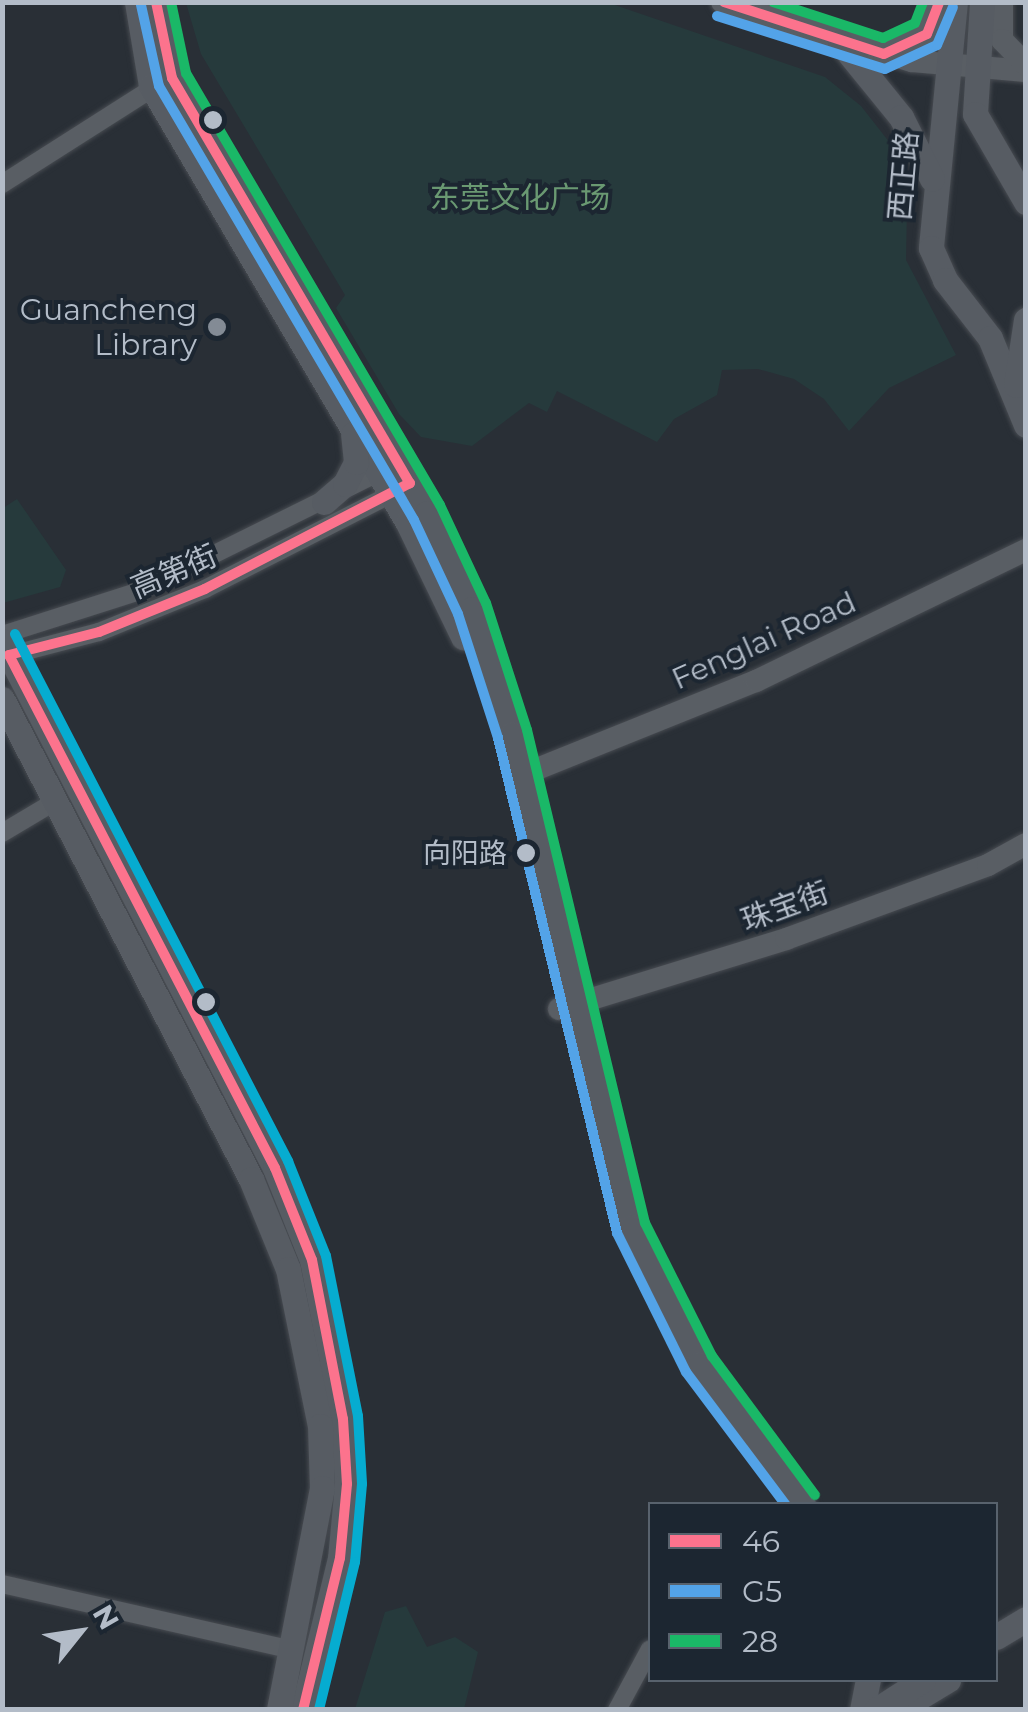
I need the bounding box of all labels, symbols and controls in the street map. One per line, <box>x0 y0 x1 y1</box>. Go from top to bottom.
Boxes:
unlabelled marker <box>203 110 223 130</box>
street label: 西正路 <box>882 130 926 222</box>
park label: 东莞文化广场 <box>430 180 610 216</box>
place label: Guancheng Library <box>20 292 197 362</box>
marker: Guancheng Library <box>206 316 228 338</box>
street label: 高第街 <box>126 538 222 606</box>
street label: Fenglai Road <box>666 584 862 698</box>
place label: 向阳路 <box>423 836 507 870</box>
marker: 向阳路 <box>516 843 536 863</box>
street label: 珠宝街 <box>737 875 833 939</box>
unlabelled marker <box>196 992 216 1012</box>
legend <box>648 1502 998 1682</box>
text: 46 <box>742 1523 780 1560</box>
text: G5 <box>742 1573 782 1610</box>
north arrow <box>30 1582 130 1682</box>
text: N <box>86 1599 126 1635</box>
text: 28 <box>742 1623 778 1660</box>

